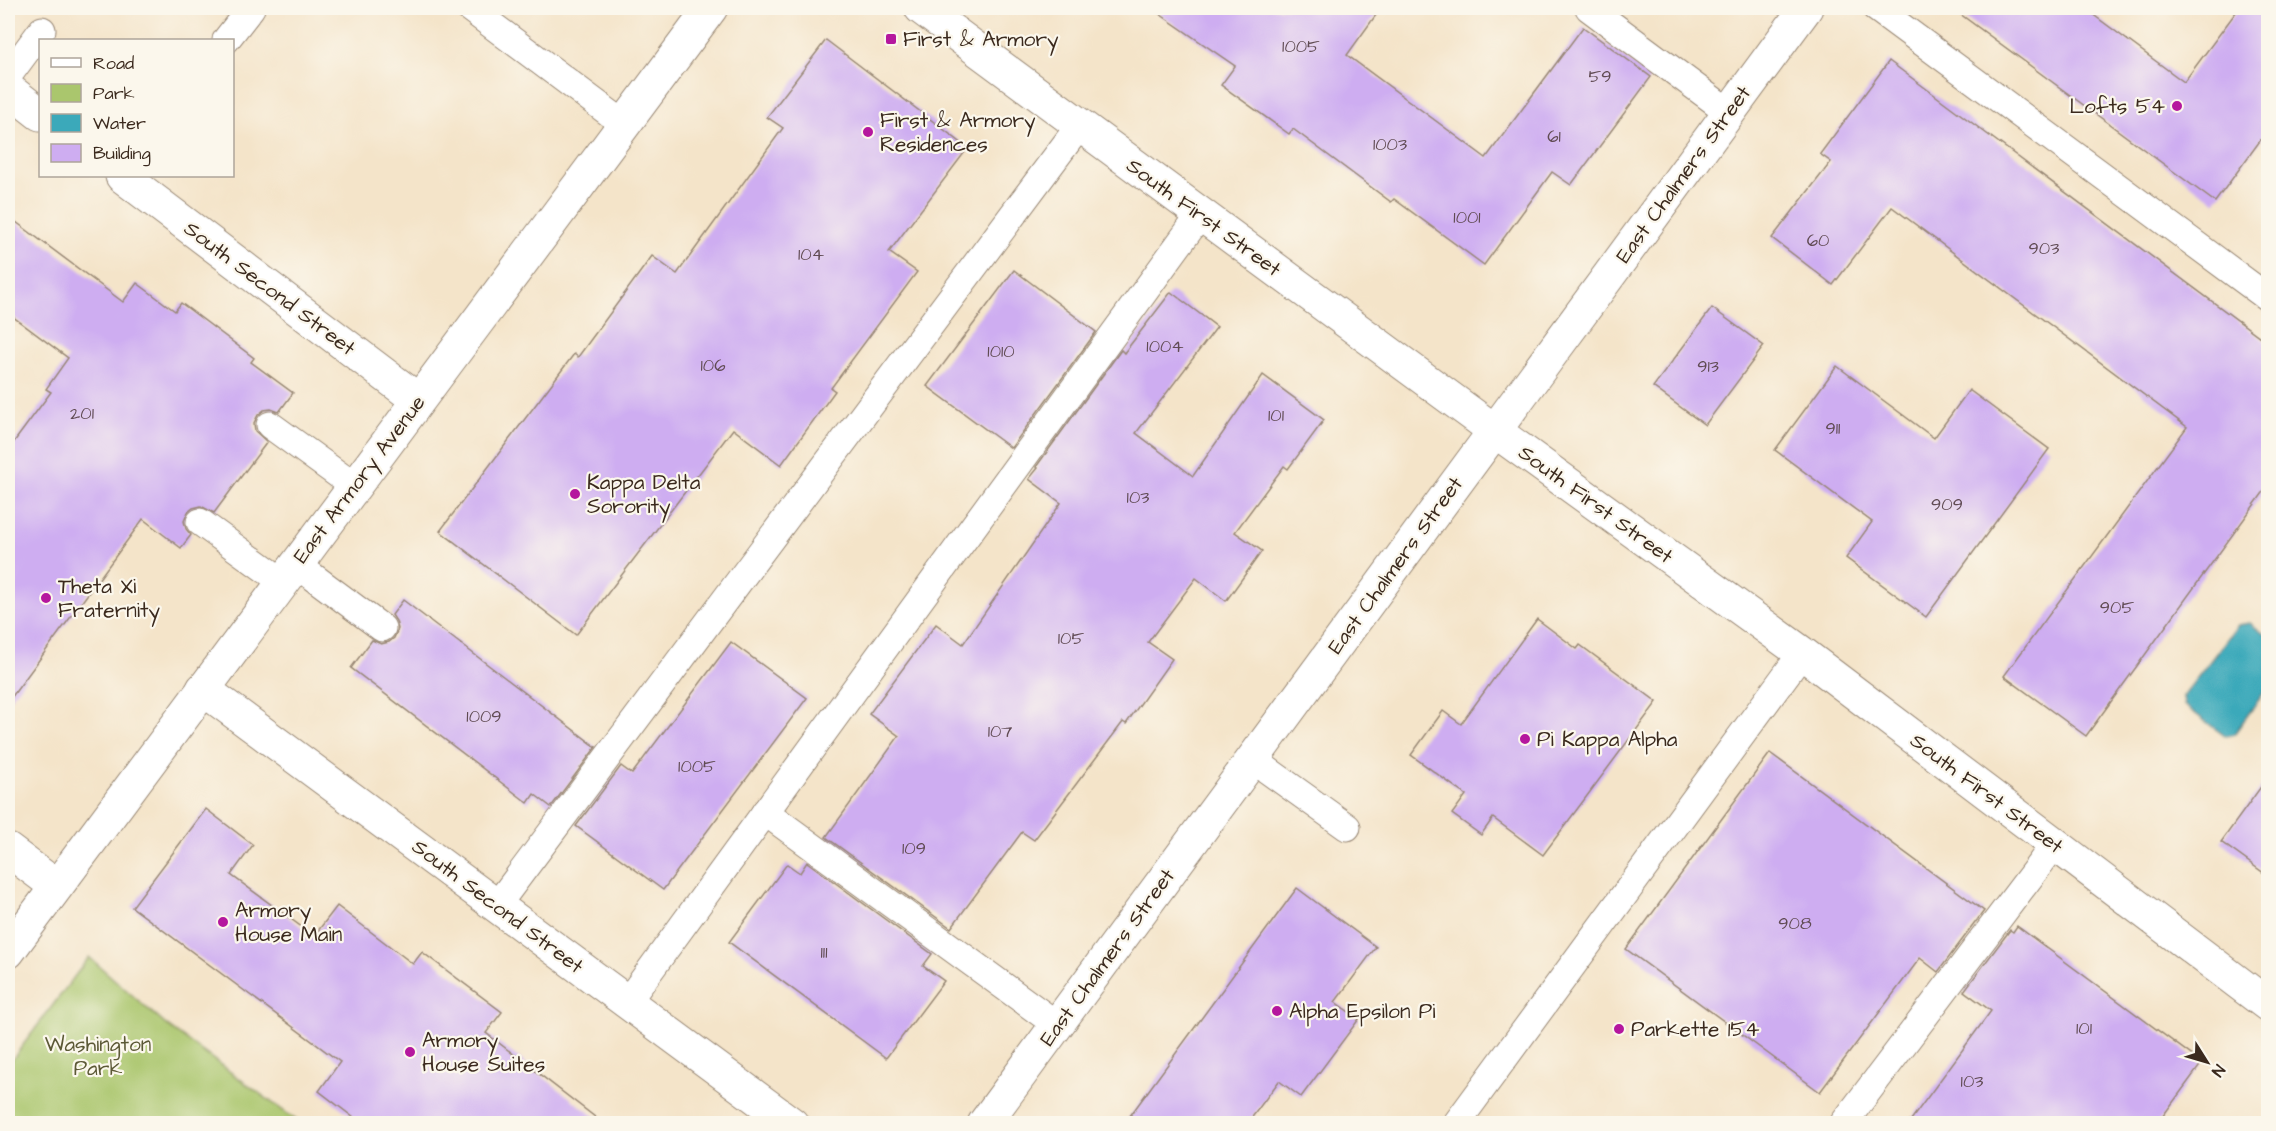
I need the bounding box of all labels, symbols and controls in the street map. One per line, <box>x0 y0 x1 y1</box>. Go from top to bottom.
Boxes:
place label: First & Armory <box>903 25 1059 56</box>
marker: First & Armory <box>884 32 898 46</box>
house number: 1005 <box>1282 34 1320 59</box>
legend <box>39 39 234 177</box>
text: Road <box>93 51 134 76</box>
house number: 59 <box>1589 64 1612 89</box>
street label: East Chalmers Street <box>1609 79 1758 269</box>
text: Park <box>93 81 135 106</box>
place label: Lofts 54 <box>2070 92 2165 121</box>
marker: Lofts 54 <box>2170 99 2184 113</box>
place label: First & Armory Residences <box>880 106 1036 159</box>
text: Water <box>93 111 146 136</box>
house number: 61 <box>1547 124 1561 149</box>
marker: First & Armory Residences <box>861 125 875 139</box>
house number: 1003 <box>1373 132 1407 157</box>
text: Building <box>93 141 151 167</box>
street label: South First Street <box>1120 151 1287 284</box>
house number: 1001 <box>1453 205 1481 230</box>
street label: South Second Street <box>178 214 362 363</box>
house number: 60 <box>1807 228 1829 253</box>
house number: 903 <box>2029 236 2059 261</box>
house number: 104 <box>798 242 824 267</box>
house number: 1004 <box>1146 334 1184 359</box>
house number: 1010 <box>987 339 1015 364</box>
house number: 106 <box>701 353 725 378</box>
house number: 913 <box>1697 354 1719 379</box>
street label: East Armory Avenue <box>287 389 434 570</box>
house number: 201 <box>70 401 94 426</box>
house number: 101 <box>1268 403 1284 428</box>
house number: 911 <box>1826 416 1840 441</box>
street label: South First Street <box>1512 438 1679 571</box>
place label: Kappa Delta Sorority <box>587 468 701 523</box>
street label: East Chalmers Street <box>1321 470 1470 660</box>
house number: 103 <box>1127 485 1149 510</box>
marker: Kappa Delta Sorority <box>568 487 582 501</box>
house number: 909 <box>1931 492 1963 517</box>
place label: Theta Xi Fraternity <box>58 572 160 627</box>
marker: Theta Xi Fraternity <box>39 591 53 605</box>
house number: 905 <box>2100 595 2134 620</box>
house number: 105 <box>1058 626 1084 651</box>
house number: 1009 <box>466 704 502 729</box>
house number: 107 <box>988 719 1012 744</box>
place label: Pi Kappa Alpha <box>1537 725 1678 755</box>
street label: South First Street <box>1904 726 2070 861</box>
marker: Pi Kappa Alpha <box>1518 732 1532 746</box>
house number: 1005 <box>678 754 716 779</box>
street label: South Second Street <box>406 832 590 981</box>
house number: 109 <box>902 836 926 861</box>
street label: East Chalmers Street <box>1033 862 1182 1052</box>
place label: Armory House Main <box>235 896 342 949</box>
house number: 908 <box>1778 911 1812 936</box>
marker: Armory House Main <box>216 915 230 929</box>
house number: 111 <box>821 940 827 965</box>
place label: Alpha Epsilon Pi <box>1289 997 1435 1027</box>
marker: Alpha Epsilon Pi <box>1270 1004 1284 1018</box>
place label: Parkette 154 <box>1631 1015 1760 1044</box>
house number: 101 <box>2076 1016 2092 1041</box>
marker: Parkette 154 <box>1612 1022 1626 1036</box>
place label: Armory House Suites <box>422 1026 545 1079</box>
park label: Washington Park <box>45 1030 151 1083</box>
north arrow <box>2177 1032 2237 1092</box>
marker: Armory House Suites <box>403 1045 417 1059</box>
text: N <box>2206 1060 2230 1081</box>
house number: 103 <box>1961 1069 1983 1094</box>

